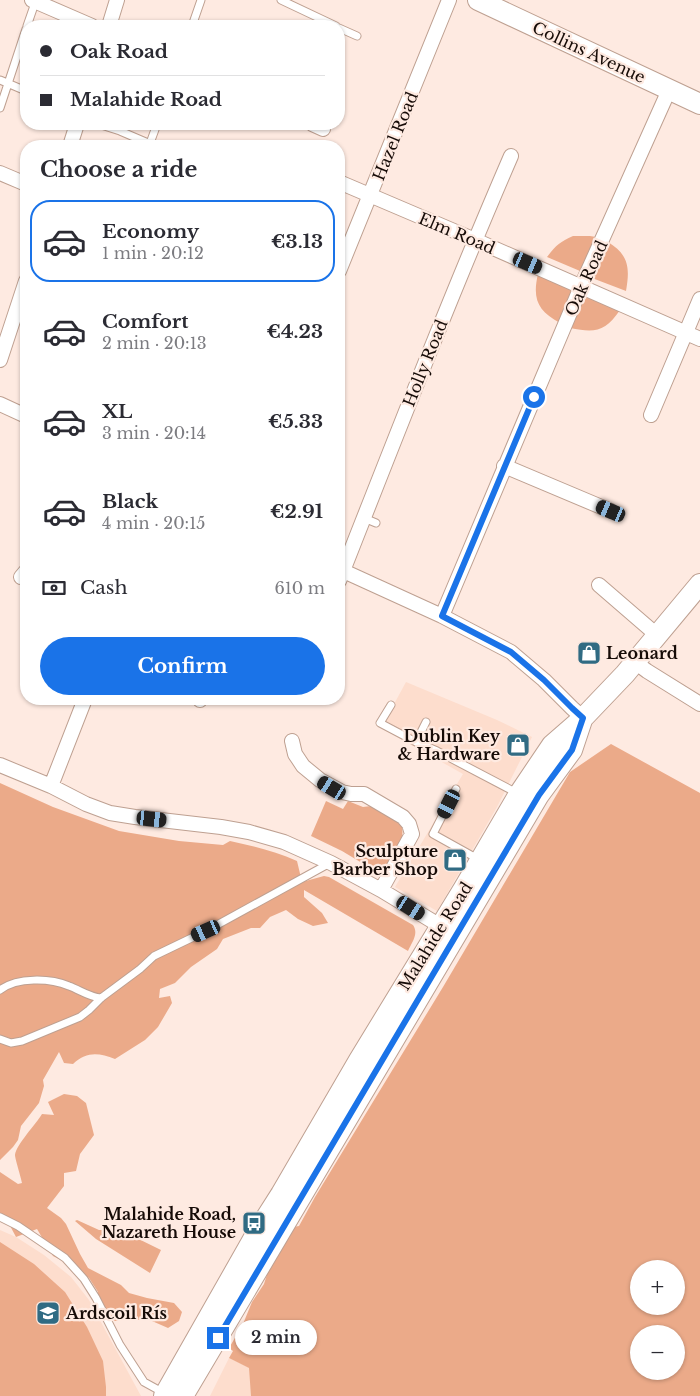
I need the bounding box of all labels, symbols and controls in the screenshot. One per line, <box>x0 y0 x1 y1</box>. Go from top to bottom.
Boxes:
street label: Collins Avenue <box>529 17 649 87</box>
text: Oak Road <box>70 40 168 63</box>
text: Malahide Road <box>70 88 222 111</box>
street label: Hazel Road <box>368 88 422 183</box>
text: Choose a ride <box>40 156 197 183</box>
street label: Elm Road <box>416 208 498 258</box>
icon: car <box>42 219 87 264</box>
text: Economy <box>102 220 199 243</box>
text: €3.13 <box>271 230 323 253</box>
street label: Oak Road <box>560 237 612 319</box>
text: 1 min · 20:12 <box>102 243 204 263</box>
car <box>511 250 544 276</box>
icon: car <box>42 309 87 354</box>
text: Comfort <box>102 310 189 333</box>
street label: Holly Road <box>398 316 452 409</box>
text: €4.23 <box>266 320 323 343</box>
text: 2 min · 20:13 <box>102 333 207 353</box>
route start <box>523 386 545 408</box>
icon: car <box>42 399 87 444</box>
text: XL <box>102 400 132 423</box>
text: €5.33 <box>268 410 323 433</box>
text: 3 min · 20:14 <box>102 423 206 443</box>
icon: car <box>42 489 87 534</box>
text: Black <box>102 490 158 513</box>
car <box>594 498 627 524</box>
text: €2.91 <box>270 500 323 523</box>
text: 4 min · 20:15 <box>102 513 205 533</box>
icon: cash <box>40 574 68 602</box>
text: Cash <box>80 576 127 599</box>
text: 610 m <box>274 578 325 598</box>
button: Confirm <box>40 637 325 695</box>
shop icon: Leonard <box>576 640 602 666</box>
place label: Leonard <box>606 643 678 663</box>
place label: Dublin Key & Hardware <box>398 726 501 764</box>
shop icon: Dublin Key & Hardware <box>505 732 531 758</box>
car <box>315 774 348 802</box>
car <box>435 787 462 821</box>
car <box>136 810 167 828</box>
place label: Sculpture Barber Shop <box>332 841 438 879</box>
shop icon: Sculpture Barber Shop <box>442 847 468 873</box>
street label: Malahide Road <box>394 878 476 994</box>
car <box>394 894 427 922</box>
car <box>189 918 222 944</box>
place label: Malahide Road, Nazareth House <box>102 1204 236 1242</box>
bus stop icon: Malahide Road, Nazareth House <box>241 1210 267 1236</box>
map controls <box>630 1260 685 1380</box>
button: + <box>630 1260 685 1315</box>
school or university icon: Ardscoil Rís <box>35 1300 61 1326</box>
place label: Ardscoil Rís <box>65 1303 167 1323</box>
callout: 2 min <box>236 1320 318 1356</box>
button: − <box>630 1325 685 1380</box>
route end <box>207 1327 229 1349</box>
text: 2 min <box>251 1327 301 1347</box>

